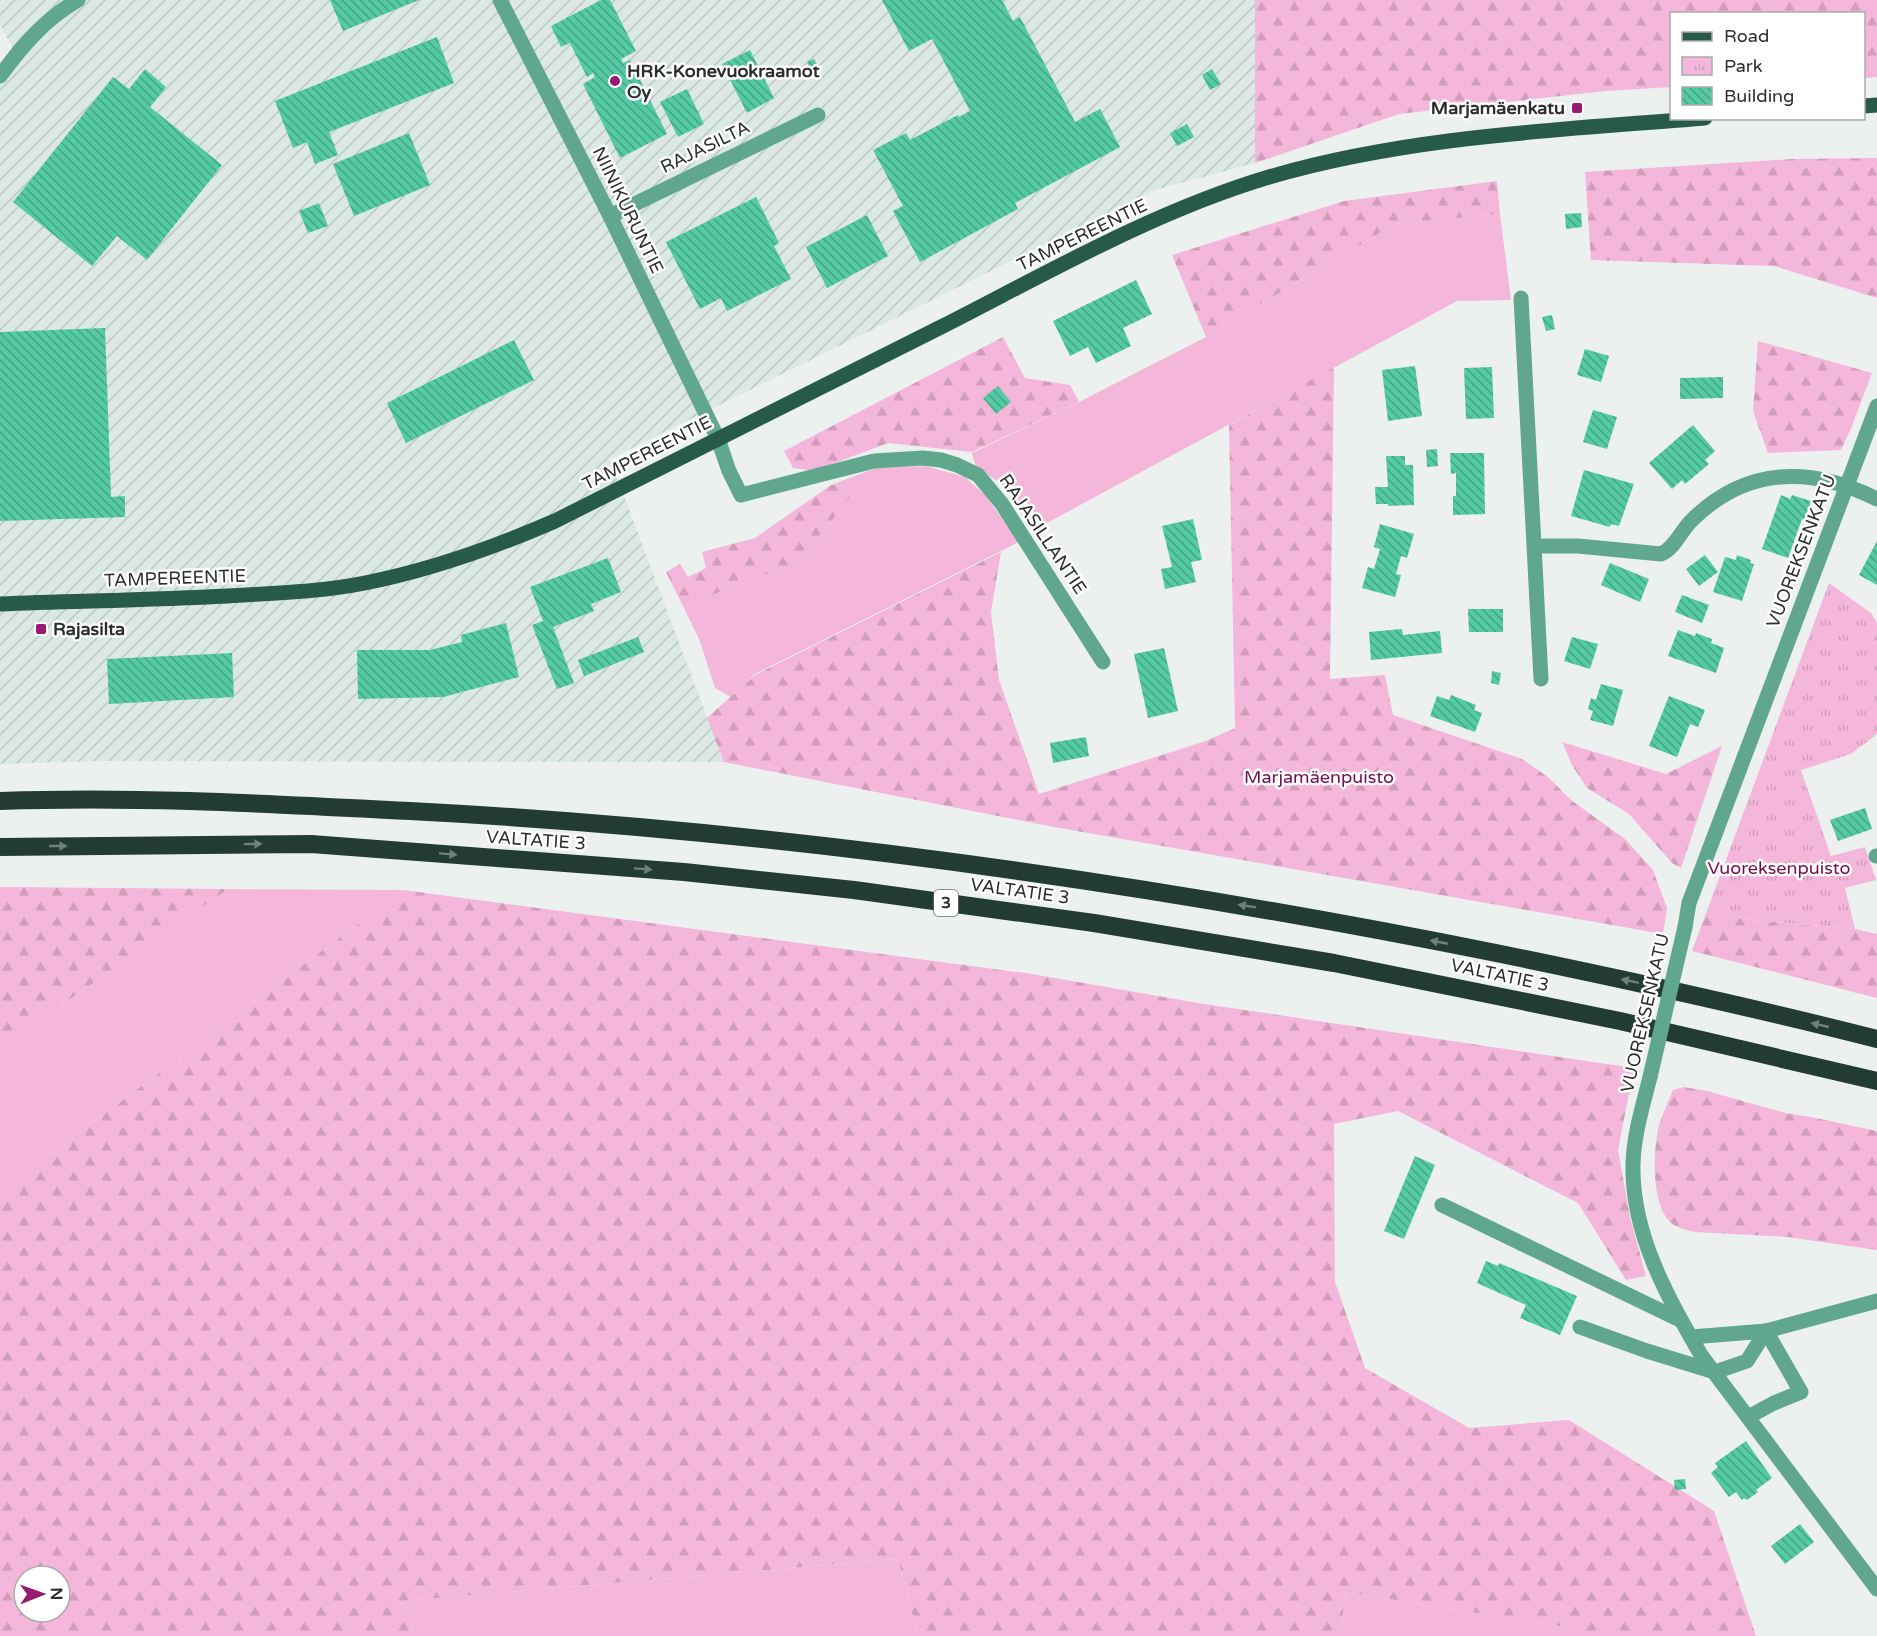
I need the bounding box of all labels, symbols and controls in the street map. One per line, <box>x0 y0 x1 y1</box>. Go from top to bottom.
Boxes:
legend <box>1670 12 1865 120</box>
text: Road <box>1724 25 1769 47</box>
text: Park <box>1724 55 1763 77</box>
place label: HRK-Konevuokraamot Oy <box>627 60 820 103</box>
marker: HRK-Konevuokraamot Oy <box>608 74 622 88</box>
text: Building <box>1724 85 1794 107</box>
place label: Marjamäenkatu <box>1431 97 1565 119</box>
marker: Marjamäenkatu <box>1570 101 1584 115</box>
street label: RAJASILTA <box>657 116 753 178</box>
street label: NIINIKURUNTIE <box>588 143 668 277</box>
street label: TAMPEREENTIE <box>1013 194 1151 276</box>
street label: TAMPEREENTIE <box>579 411 715 495</box>
street label: RAJASILLANTIE <box>995 470 1091 598</box>
street label: VUOREKSENKATU <box>1762 471 1840 631</box>
street label: TAMPEREENTIE <box>104 565 246 591</box>
place label: Rajasilta <box>53 618 125 640</box>
marker: Rajasilta <box>34 622 48 636</box>
park label: Marjamäenpuisto <box>1244 766 1394 788</box>
street label: VALTATIE 3 <box>485 826 587 854</box>
one-way arrow <box>244 840 263 849</box>
one-way arrow <box>49 841 68 851</box>
one-way arrow <box>439 849 458 859</box>
park label: Vuoreksenpuisto <box>1707 857 1851 879</box>
one-way arrow <box>633 864 652 874</box>
street label: VALTATIE 3 <box>969 873 1071 909</box>
road number: 3 <box>934 890 958 916</box>
one-way arrow <box>1238 902 1257 911</box>
street label: VUOREKSENKATU <box>1616 931 1674 1095</box>
one-way arrow <box>1429 937 1448 946</box>
street label: VALTATIE 3 <box>1449 954 1551 996</box>
one-way arrow <box>1620 976 1639 985</box>
one-way arrow <box>1811 1020 1829 1030</box>
north arrow <box>12 1564 72 1624</box>
text: N <box>46 1587 66 1600</box>

